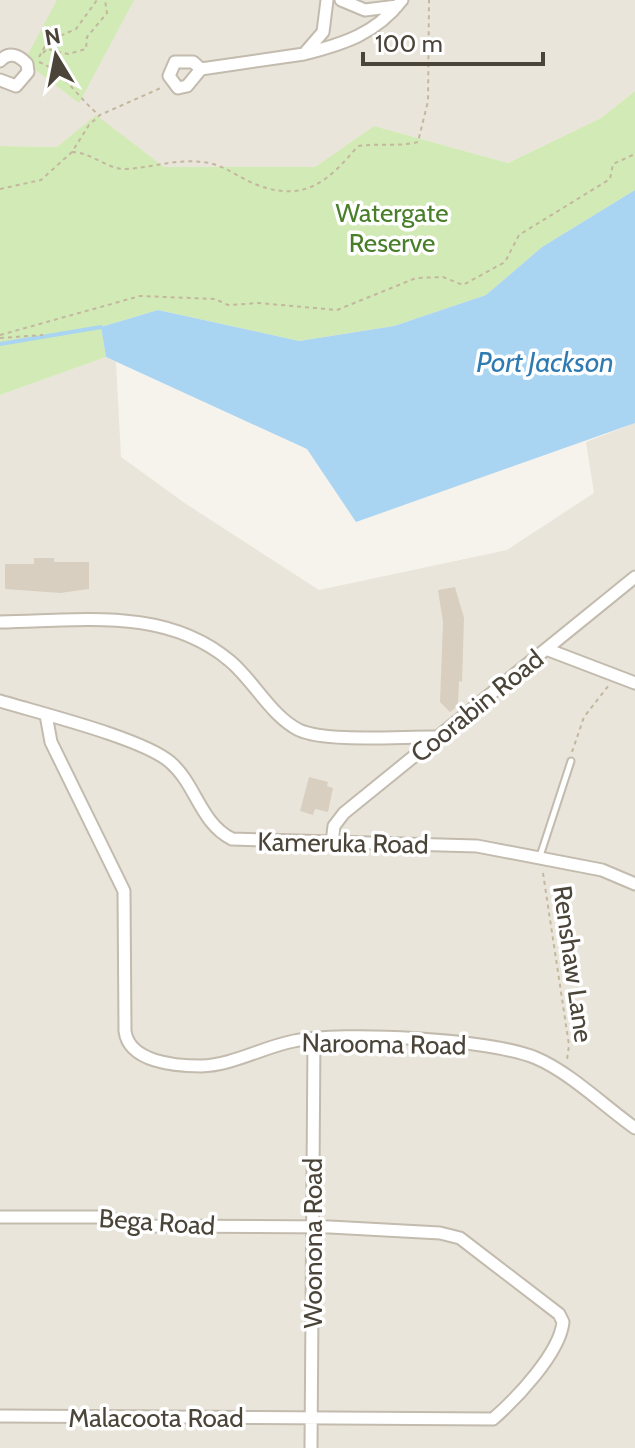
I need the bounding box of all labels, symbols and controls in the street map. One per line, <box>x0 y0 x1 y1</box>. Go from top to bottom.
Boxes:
north arrow <box>16 16 96 96</box>
scale bar <box>363 16 543 66</box>
text: N <box>43 22 63 51</box>
text: 100 m <box>375 29 443 58</box>
park label: Watergate Reserve <box>336 197 448 259</box>
water label: Port Jackson <box>476 345 614 379</box>
street label: Coorabin Road <box>404 643 550 769</box>
street label: Kameruka Road <box>257 826 429 860</box>
street label: Renshaw Lane <box>546 883 600 1045</box>
street label: Narooma Road <box>301 1027 467 1061</box>
street label: Woonona Road <box>297 1158 329 1328</box>
street label: Bega Road <box>98 1202 216 1242</box>
street label: Malacoota Road <box>68 1402 244 1434</box>

